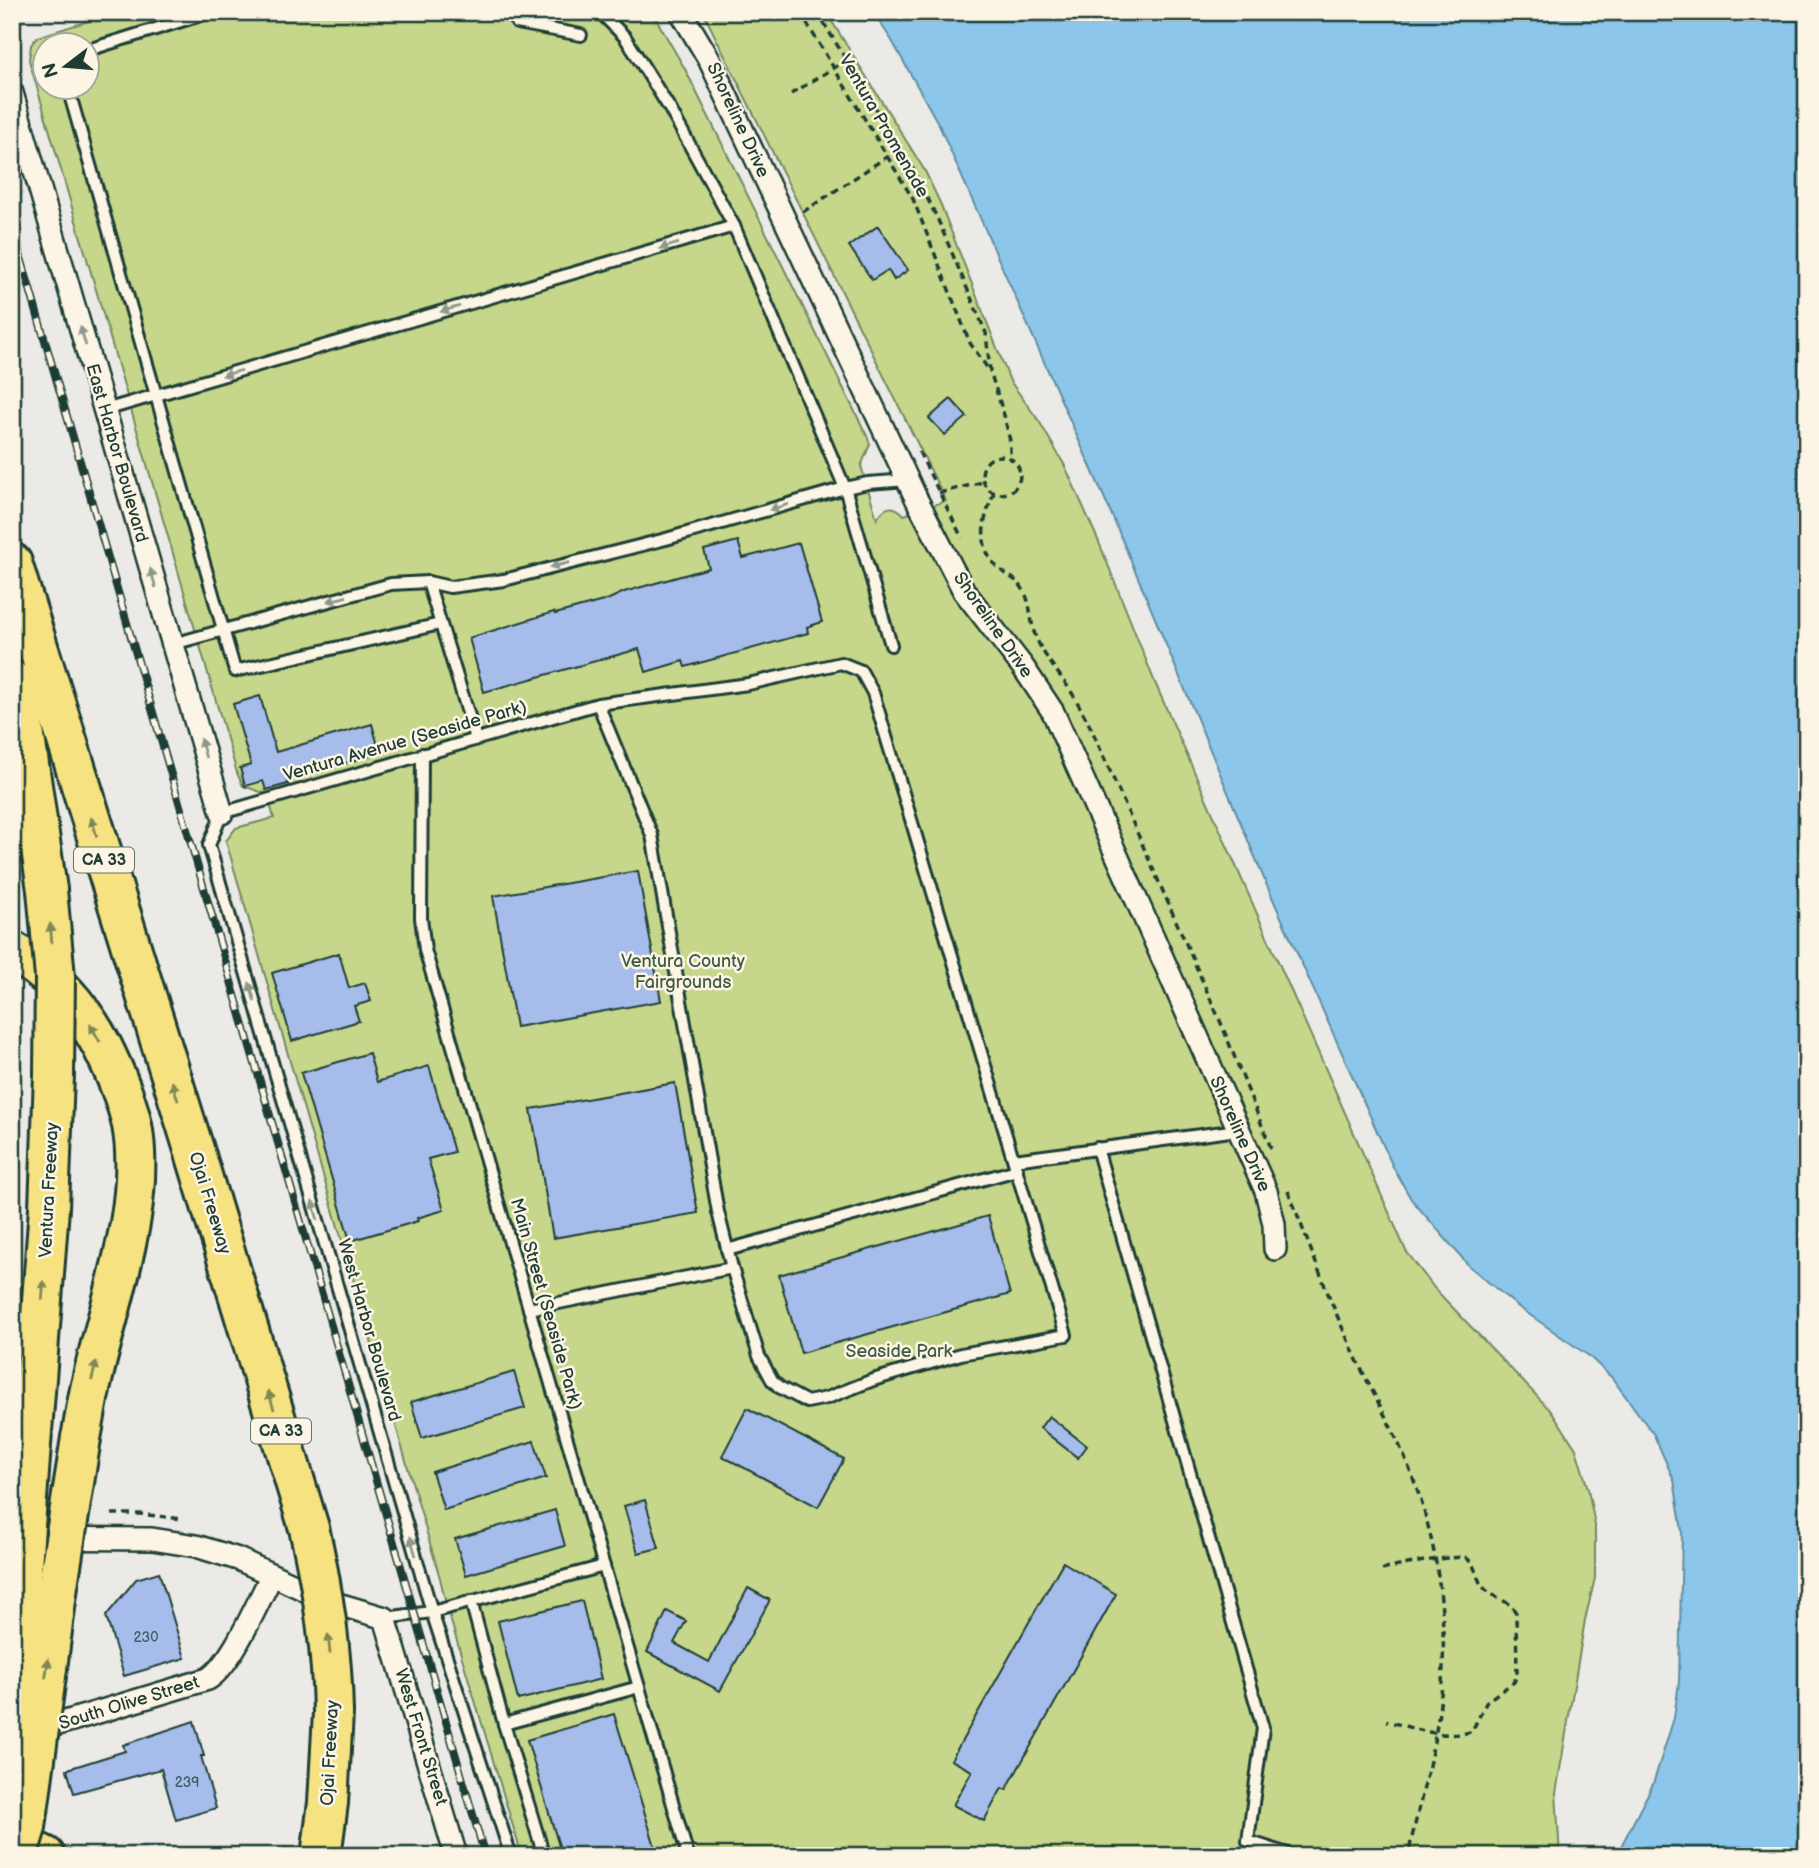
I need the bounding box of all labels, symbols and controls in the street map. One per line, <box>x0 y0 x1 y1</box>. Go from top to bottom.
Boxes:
north arrow <box>32 32 102 102</box>
street label: Ventura Promenade <box>834 51 934 202</box>
street label: Shoreline Drive <box>702 59 774 181</box>
text: N <box>38 60 64 80</box>
one-way arrow <box>658 241 679 251</box>
one-way arrow <box>440 305 461 315</box>
one-way arrow <box>77 325 88 347</box>
street label: East Harbor Boulevard <box>81 361 153 545</box>
one-way arrow <box>221 368 243 379</box>
one-way arrow <box>768 502 790 513</box>
one-way arrow <box>548 560 570 571</box>
one-way arrow <box>148 567 158 588</box>
street label: Shoreline Drive <box>949 568 1037 682</box>
one-way arrow <box>326 594 348 605</box>
street label: Ventura Avenue (Seaside Park) <box>281 696 529 786</box>
one-way arrow <box>197 736 208 758</box>
one-way arrow <box>88 816 98 837</box>
road number: CA 33 <box>74 848 134 873</box>
one-way arrow <box>45 922 56 944</box>
park label: Ventura County Fairgrounds <box>621 951 746 993</box>
one-way arrow <box>246 981 256 1002</box>
one-way arrow <box>89 1024 101 1043</box>
street label: Shoreline Drive <box>1205 1073 1275 1195</box>
one-way arrow <box>170 1080 180 1101</box>
street label: Ventura Freeway <box>35 1121 63 1258</box>
street label: Ojai Freeway <box>184 1149 236 1257</box>
street label: Main Street (Seaside Park) <box>506 1196 586 1412</box>
one-way arrow <box>310 1199 320 1220</box>
street label: West Harbor Boulevard <box>333 1236 405 1424</box>
one-way arrow <box>38 1279 49 1301</box>
park label: Seaside Park <box>846 1341 953 1362</box>
one-way arrow <box>89 1360 100 1382</box>
one-way arrow <box>266 1389 276 1410</box>
road number: CA 33 <box>251 1418 311 1443</box>
one-way arrow <box>408 1535 418 1556</box>
house number: 230 <box>134 1629 158 1646</box>
one-way arrow <box>324 1633 335 1655</box>
one-way arrow <box>42 1657 53 1679</box>
street label: West Front Street <box>390 1666 452 1808</box>
street label: South Olive Street <box>56 1672 202 1734</box>
street label: Ojai Freeway <box>317 1699 343 1806</box>
house number: 239 <box>175 1774 199 1791</box>

